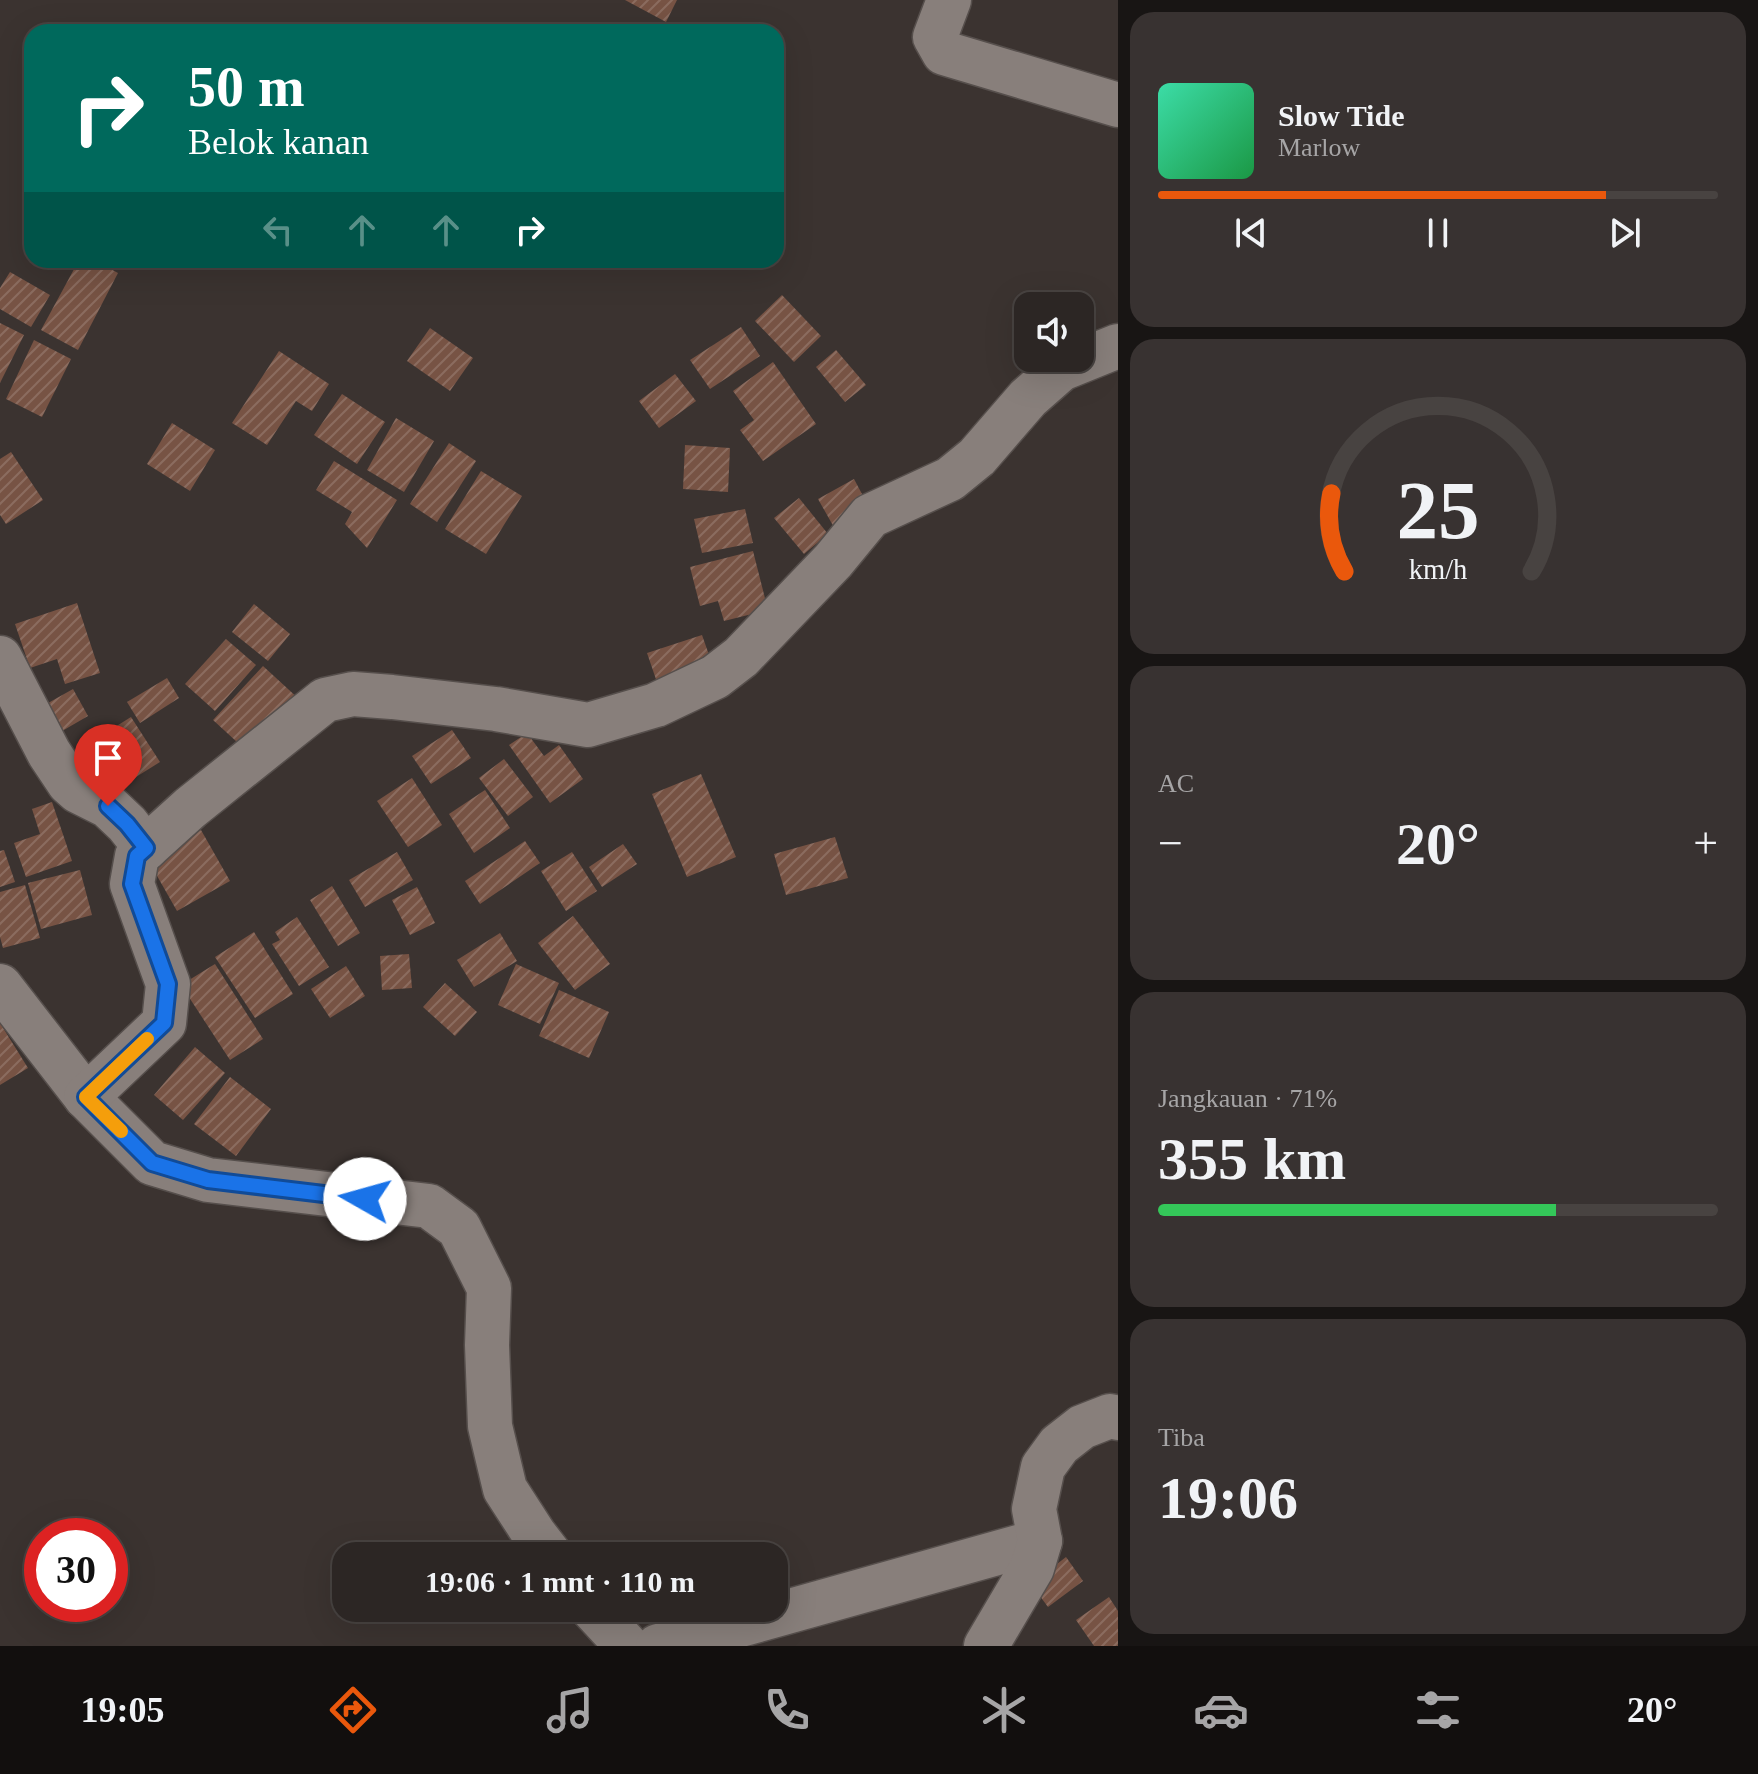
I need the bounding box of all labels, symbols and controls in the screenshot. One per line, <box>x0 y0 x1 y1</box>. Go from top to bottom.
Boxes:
icon: right <box>56 56 160 160</box>
text: 50 m <box>188 56 305 118</box>
text: Slow Tide <box>1278 99 1404 132</box>
text: Belok kanan <box>188 122 369 162</box>
text: Marlow <box>1278 133 1360 162</box>
icon: left <box>256 208 300 252</box>
icon: ahead <box>340 208 384 252</box>
icon: ahead <box>424 208 468 252</box>
icon: right <box>508 208 552 252</box>
icon: previous <box>1229 211 1273 255</box>
icon: pause <box>1416 211 1460 255</box>
icon: next <box>1603 211 1647 255</box>
map controls <box>1014 292 1094 372</box>
button: sound <box>1014 292 1094 372</box>
text: 25 <box>1396 464 1480 556</box>
text: km/h <box>1409 554 1467 585</box>
pin <box>74 724 142 806</box>
icon: arrive <box>86 736 130 780</box>
text: AC <box>1158 769 1194 798</box>
text: 20° <box>1396 811 1480 877</box>
text: − <box>1158 819 1183 868</box>
text: + <box>1693 819 1718 868</box>
text: Jangkauan · 71% <box>1158 1084 1337 1113</box>
text: 355 km <box>1158 1126 1346 1192</box>
position arrow <box>323 1157 407 1241</box>
text: Tiba <box>1158 1423 1205 1452</box>
text: 19:06 <box>1158 1465 1298 1531</box>
speed limit sign: 30 <box>24 1518 128 1622</box>
text: 19:06 · 1 mnt · 110 m <box>425 1565 695 1598</box>
icon: directions <box>325 1682 381 1738</box>
icon: music <box>542 1682 598 1738</box>
icon: phone <box>759 1682 815 1738</box>
icon: climate <box>976 1682 1032 1738</box>
icon: car <box>1193 1682 1249 1738</box>
icon: filters <box>1410 1682 1466 1738</box>
text: 19:05 <box>80 1690 164 1730</box>
text: 20° <box>1627 1690 1677 1730</box>

